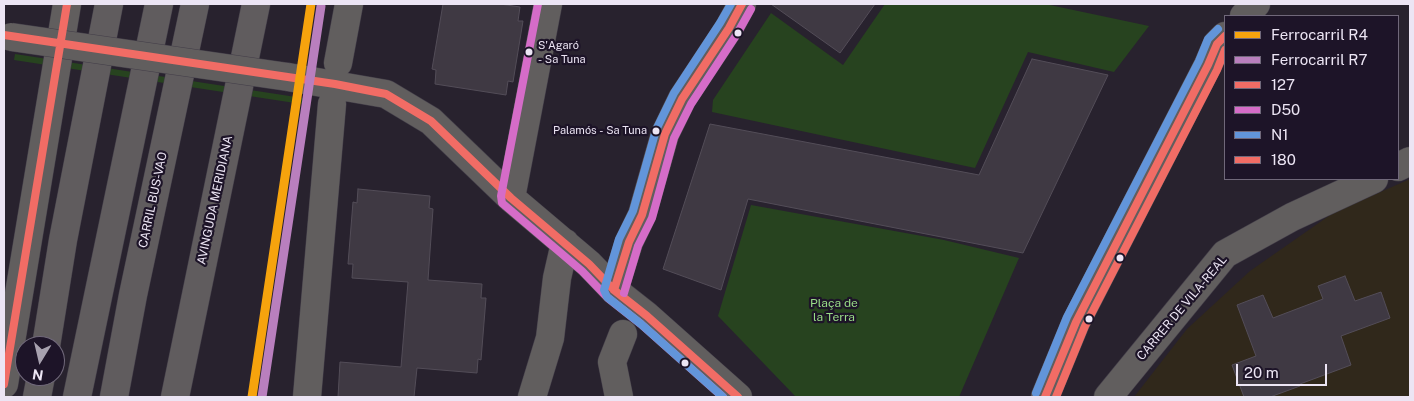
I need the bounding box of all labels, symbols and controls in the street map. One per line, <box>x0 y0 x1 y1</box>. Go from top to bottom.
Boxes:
legend <box>1224 15 1399 180</box>
text: Ferrocarril R4 <box>1271 26 1368 43</box>
unlabelled marker <box>733 28 743 38</box>
place label: S'Agaró - Sa Tuna <box>538 39 586 65</box>
marker: S'Agaró - Sa Tuna <box>524 47 534 57</box>
text: Ferrocarril R7 <box>1271 51 1368 68</box>
text: 127 <box>1271 76 1295 93</box>
text: D50 <box>1271 101 1300 118</box>
place label: Palamós - Sa Tuna <box>553 124 647 138</box>
marker: Palamós - Sa Tuna <box>651 126 661 136</box>
text: N1 <box>1271 126 1288 143</box>
street label: AVINGUDA MERIDIANA <box>194 134 236 266</box>
street label: CARRIL BUS-VAO <box>136 151 170 249</box>
text: 180 <box>1271 151 1296 168</box>
unlabelled marker <box>1115 253 1125 263</box>
street label: CARRER DE VILA-REAL <box>1134 253 1230 363</box>
park label: Plaça de la Terra <box>810 296 858 324</box>
unlabelled marker <box>1084 314 1094 324</box>
north arrow <box>15 336 65 386</box>
scale bar <box>1239 354 1330 386</box>
unlabelled marker <box>680 358 690 368</box>
text: 20 m <box>1244 364 1279 381</box>
text: N <box>31 366 44 384</box>

